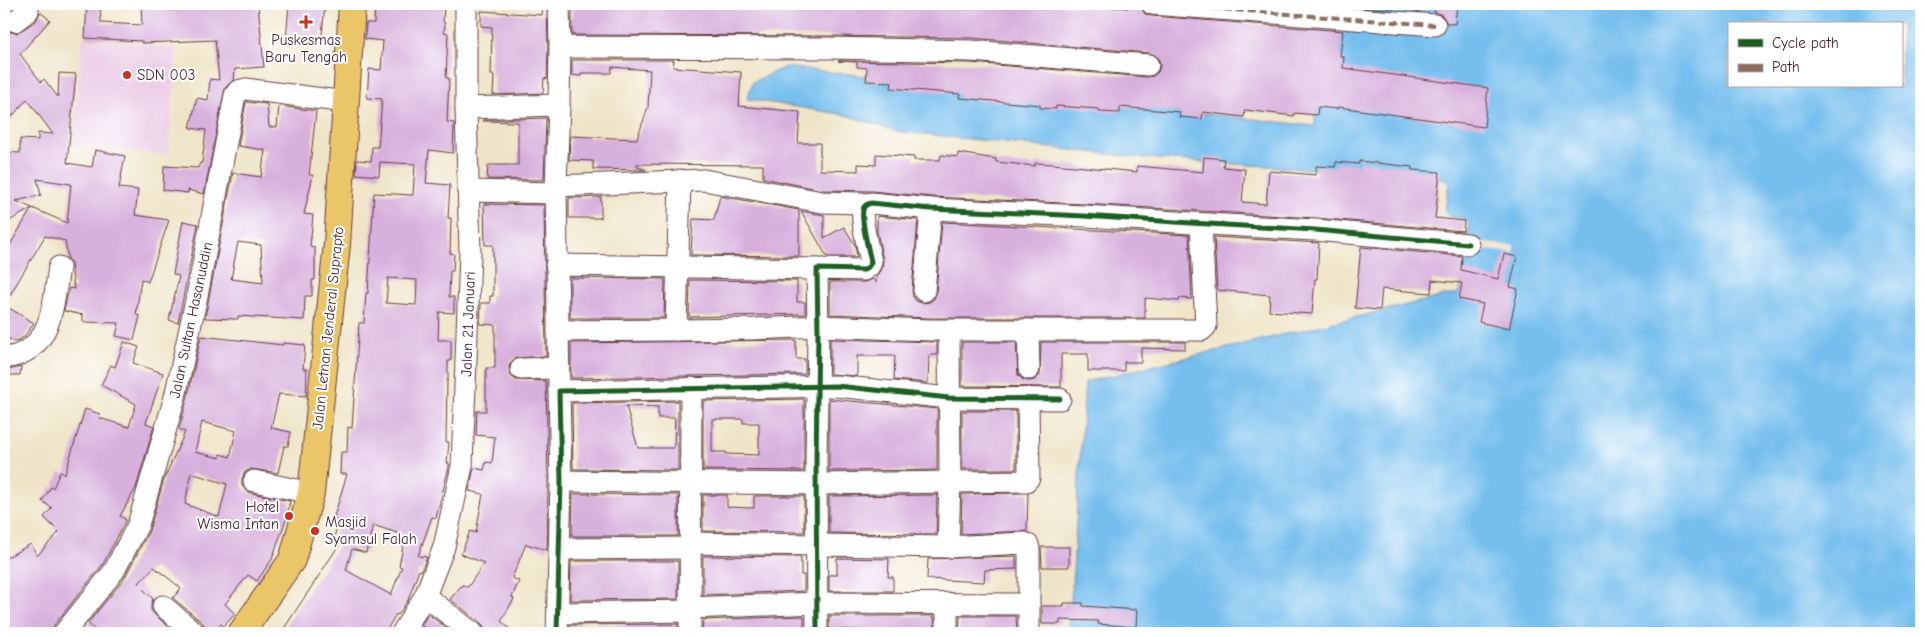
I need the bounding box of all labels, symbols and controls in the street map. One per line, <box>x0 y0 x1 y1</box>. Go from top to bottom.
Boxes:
marker: Puskesmas Baru Tengah <box>299 15 313 29</box>
legend <box>1728 22 1902 88</box>
place label: Puskesmas Baru Tengah <box>265 31 347 66</box>
text: Cycle path <box>1772 34 1839 52</box>
text: Path <box>1772 58 1800 76</box>
place label: SDN 003 <box>137 66 195 84</box>
marker: SDN 003 <box>121 69 133 81</box>
street label: Jalan Letnan Jenderal Suprapto <box>308 226 348 430</box>
street label: Jalan Sultan Hasanuddin <box>166 240 216 400</box>
street label: Jalan 21 Januari <box>457 271 479 377</box>
place label: Hotel Wisma Intan <box>197 498 279 533</box>
marker: Hotel Wisma Intan <box>283 510 295 522</box>
place label: Masjid Syamsul Falah <box>325 513 417 548</box>
marker: Masjid Syamsul Falah <box>309 525 321 537</box>

